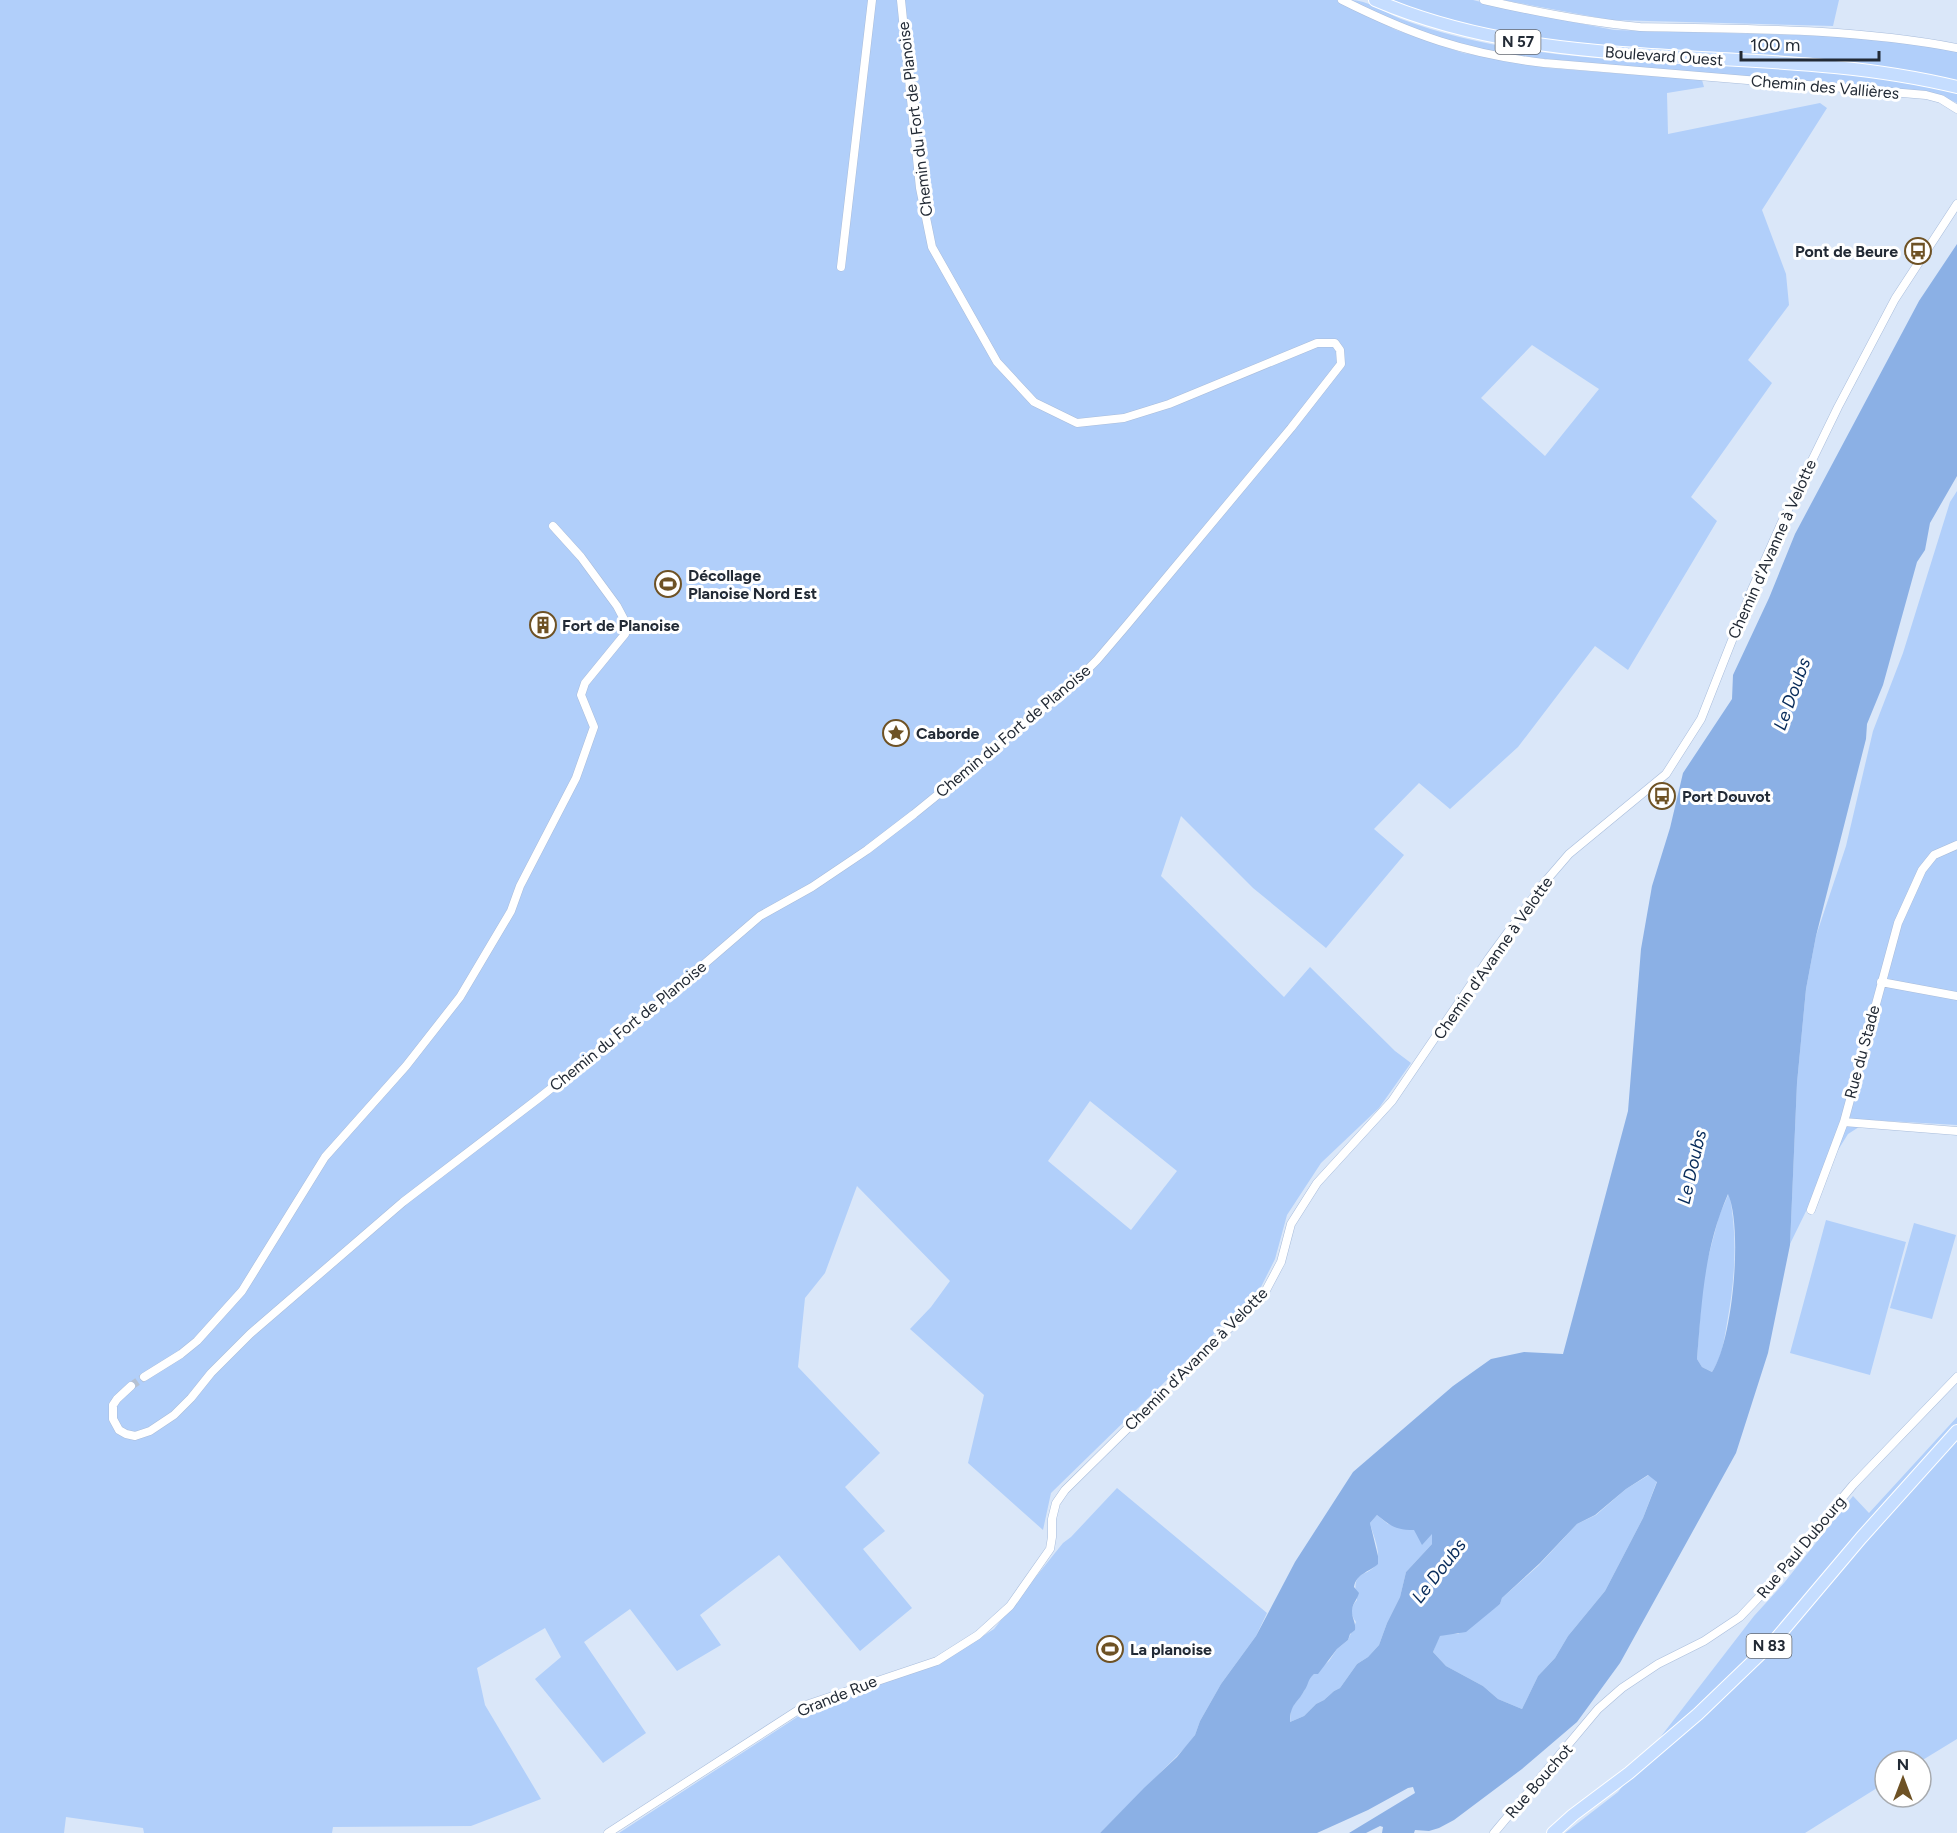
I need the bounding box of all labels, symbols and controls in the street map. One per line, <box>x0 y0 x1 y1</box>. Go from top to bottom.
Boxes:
street label: Chemin du Fort de Planoise <box>894 20 936 217</box>
scale bar <box>1741 24 1879 62</box>
road number: N 57 <box>1496 30 1540 54</box>
text: 100 m <box>1750 34 1800 56</box>
street label: Boulevard Ouest <box>1604 42 1724 70</box>
street label: Chemin des Vallières <box>1750 71 1900 103</box>
bus stop icon: Pont de Beure <box>1903 236 1933 266</box>
place label: Pont de Beure <box>1795 242 1898 261</box>
street label: Chemin d'Avanne à Velotte <box>1724 456 1820 642</box>
place label: Décollage Planoise Nord Est <box>688 566 817 603</box>
sports icon: Décollage Planoise Nord Est <box>653 569 683 599</box>
building icon: Fort de Planoise <box>528 610 558 640</box>
place label: Fort de Planoise <box>562 616 680 635</box>
water label: Le Doubs <box>1769 654 1815 733</box>
street label: Chemin du Fort de Planoise <box>932 661 1094 801</box>
place icon: Caborde <box>881 718 911 748</box>
place label: Caborde <box>916 724 980 743</box>
bus stop icon: Port Douvot <box>1647 781 1677 811</box>
place label: Port Douvot <box>1682 787 1771 806</box>
street label: Chemin d'Avanne à Velotte <box>1429 873 1557 1043</box>
street label: Chemin du Fort de Planoise <box>546 957 710 1095</box>
street label: Rue du Stade <box>1840 1003 1884 1101</box>
water label: Le Doubs <box>1673 1127 1711 1206</box>
street label: Chemin d'Avanne à Velotte <box>1121 1283 1272 1434</box>
street label: Rue Paul Dubourg <box>1753 1492 1849 1602</box>
water label: Le Doubs <box>1407 1534 1471 1608</box>
sports icon: La planoise <box>1095 1634 1125 1664</box>
road number: N 83 <box>1746 1634 1792 1658</box>
place label: La planoise <box>1130 1640 1212 1659</box>
street label: Grande Rue <box>794 1671 880 1721</box>
street label: Rue Bouchot <box>1501 1740 1577 1822</box>
north arrow <box>1873 1749 1933 1809</box>
text: N <box>1897 1755 1909 1774</box>

